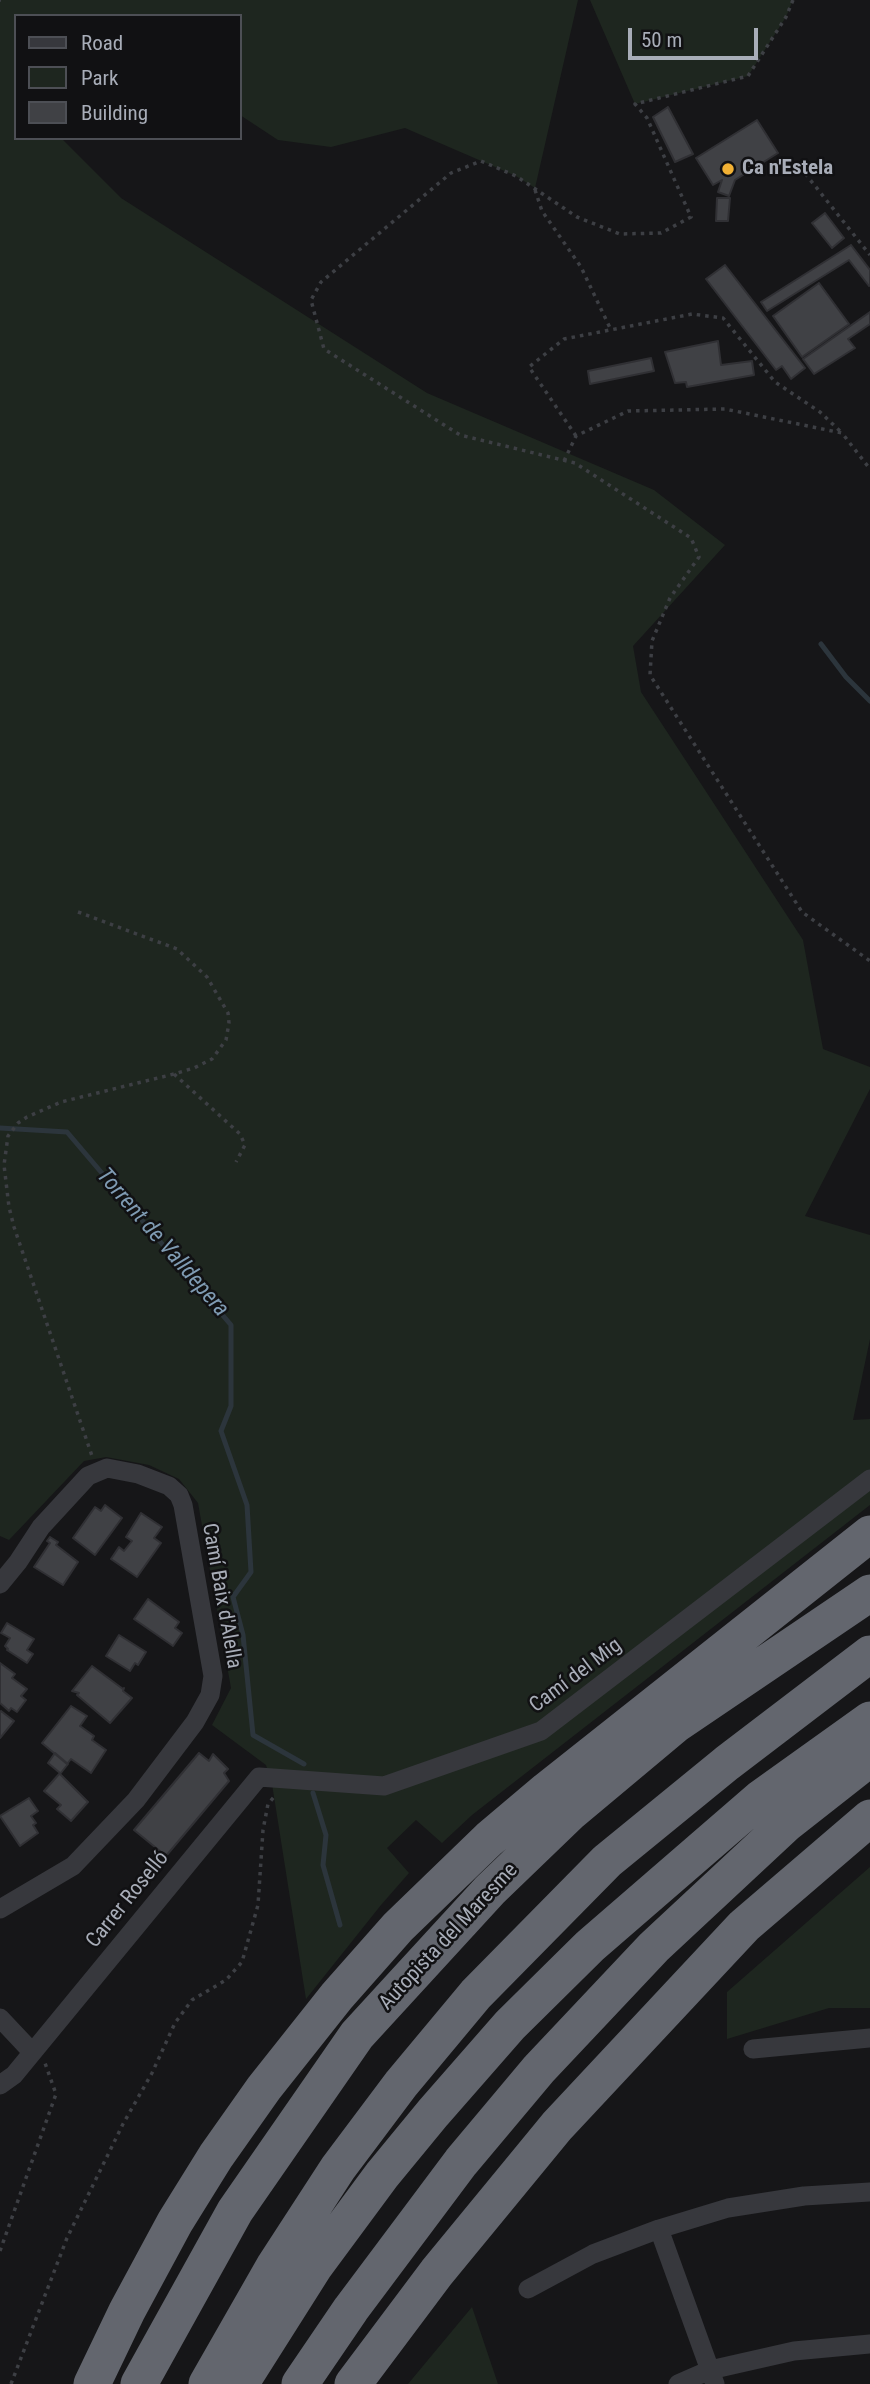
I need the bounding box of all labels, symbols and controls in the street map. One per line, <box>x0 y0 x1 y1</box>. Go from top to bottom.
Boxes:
legend <box>14 14 242 140</box>
scale bar <box>632 14 762 58</box>
text: 50 m <box>641 28 682 52</box>
text: Road <box>81 31 123 55</box>
text: Park <box>81 66 118 90</box>
text: Building <box>81 101 148 125</box>
place label: Ca n'Estela <box>742 156 833 182</box>
marker: Ca n'Estela <box>720 161 736 177</box>
water label: Torrent de Valldepera <box>90 1163 234 1323</box>
street label: Camí Baix d'Alella <box>196 1521 246 1671</box>
street label: Camí del Mig <box>525 1633 627 1719</box>
street label: Carrer Roselló <box>81 1847 175 1953</box>
street label: Autopista del Maresme <box>374 1858 524 2016</box>

